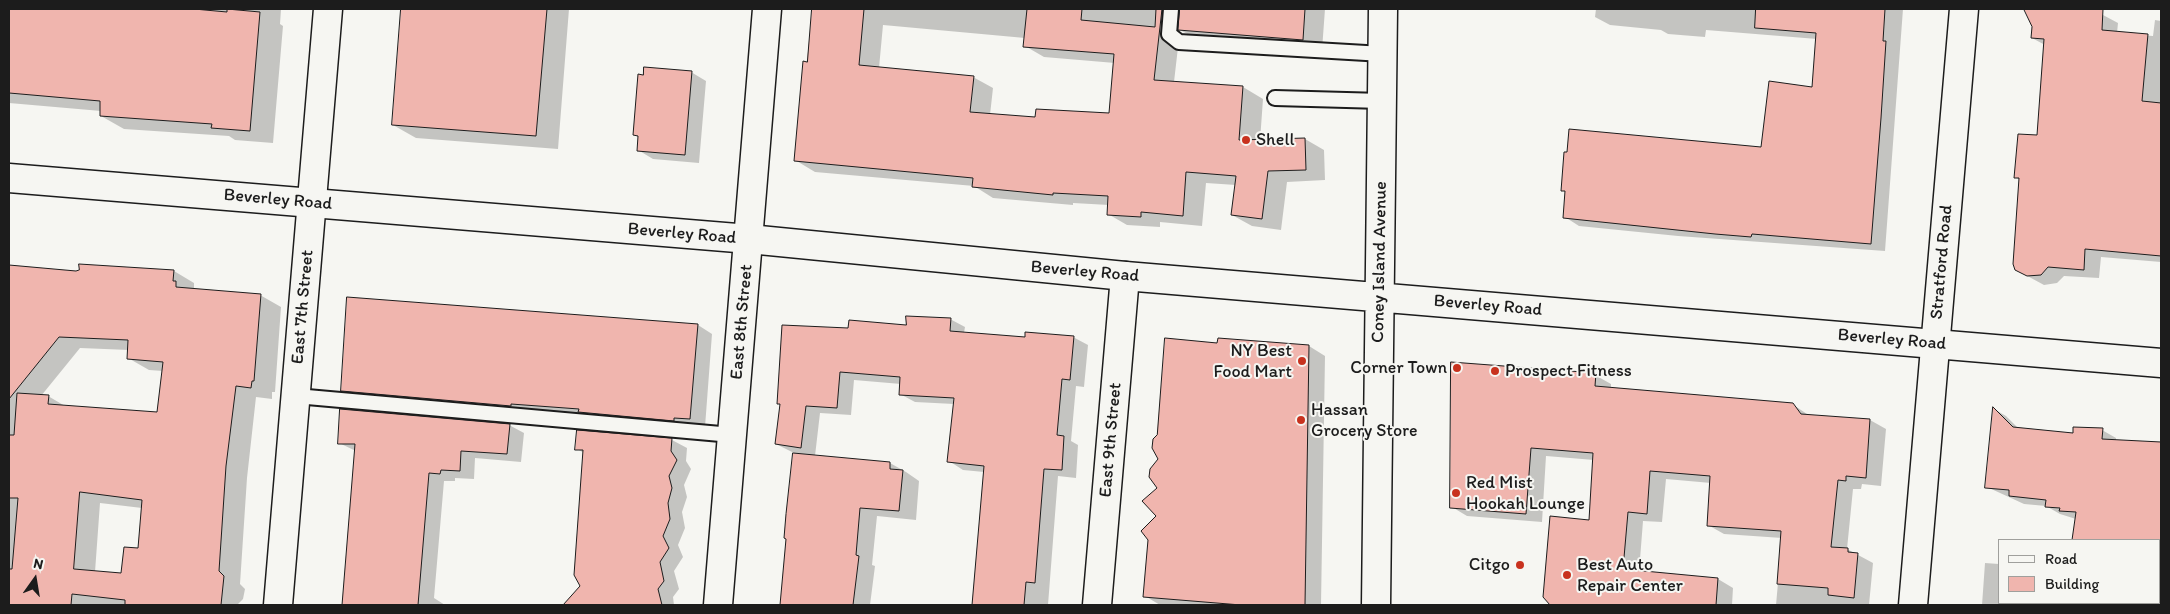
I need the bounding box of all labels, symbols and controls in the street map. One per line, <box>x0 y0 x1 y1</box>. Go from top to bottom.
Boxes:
place label: Shell <box>1256 129 1295 151</box>
marker: Shell <box>1240 134 1252 146</box>
street label: Coney Island Avenue <box>1368 181 1392 343</box>
street label: Beverley Road <box>223 184 333 216</box>
street label: Stratford Road <box>1926 204 1958 320</box>
street label: Beverley Road <box>627 218 737 250</box>
street label: East 7th Street <box>287 249 319 365</box>
street label: Beverley Road <box>1030 256 1140 288</box>
street label: East 8th Street <box>726 263 758 381</box>
street label: Beverley Road <box>1433 290 1543 322</box>
street label: Beverley Road <box>1837 324 1947 356</box>
place label: NY Best Food Mart <box>1214 340 1292 382</box>
marker: NY Best Food Mart <box>1296 355 1308 367</box>
place label: Corner Town <box>1350 357 1447 379</box>
place label: Prospect Fitness <box>1505 360 1632 382</box>
marker: Corner Town <box>1451 362 1463 374</box>
marker: Prospect Fitness <box>1489 365 1501 377</box>
street label: East 9th Street <box>1095 382 1127 498</box>
place label: Hassan Grocery Store <box>1311 399 1418 442</box>
marker: Hassan Grocery Store <box>1295 414 1307 426</box>
place label: Red Mist Hookah Lounge <box>1466 472 1585 514</box>
marker: Red Mist Hookah Lounge <box>1450 487 1462 499</box>
legend <box>1998 539 2160 604</box>
text: Road <box>2045 550 2077 568</box>
north arrow <box>10 554 60 604</box>
place label: Citgo <box>1469 554 1510 576</box>
place label: Best Auto Repair Center <box>1577 554 1683 596</box>
text: N <box>32 555 45 573</box>
marker: Citgo <box>1514 559 1526 571</box>
marker: Best Auto Repair Center <box>1561 569 1573 581</box>
text: Building <box>2045 575 2099 593</box>

